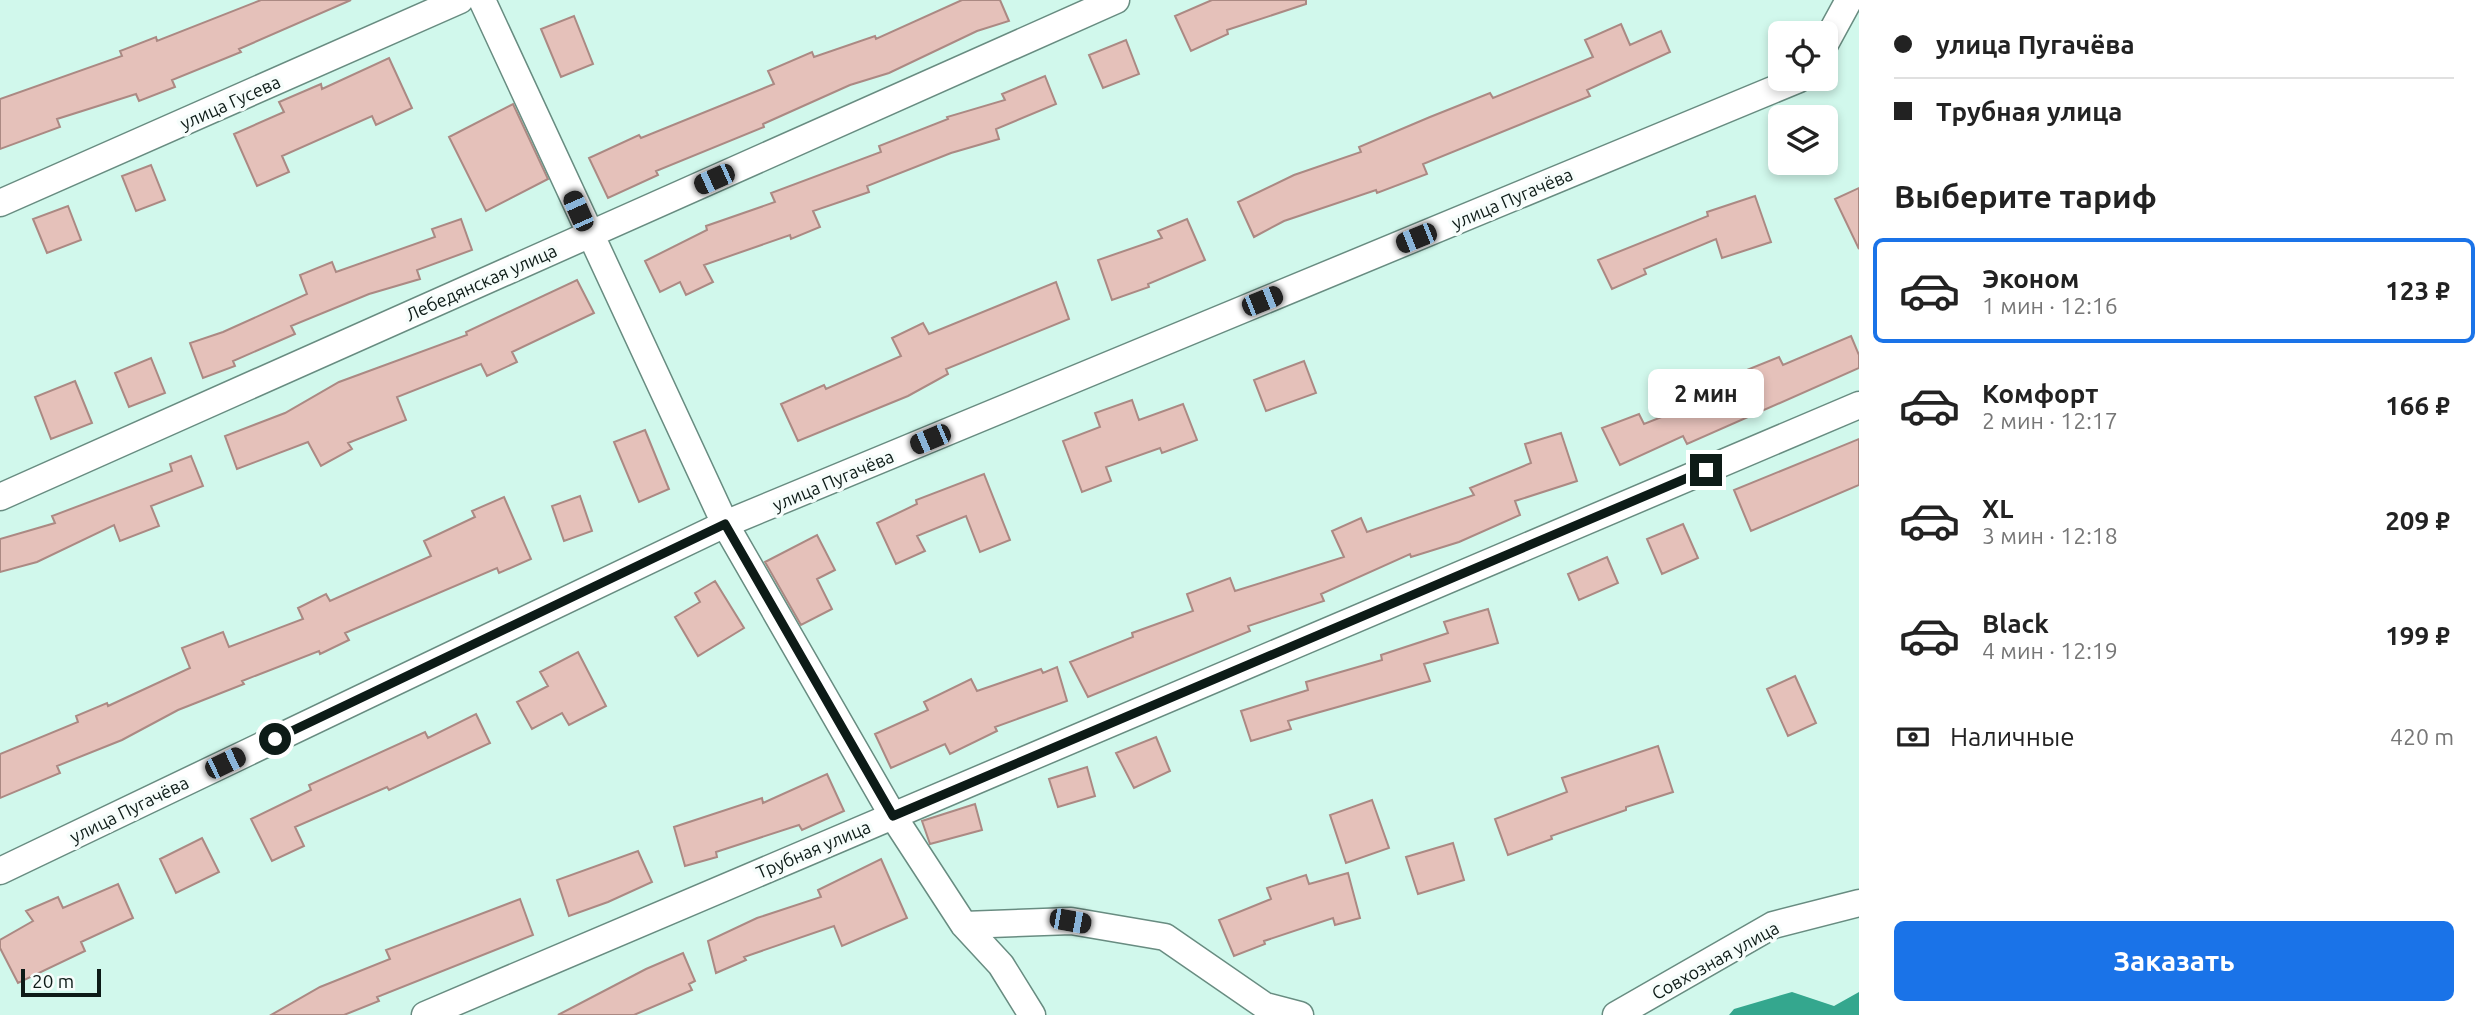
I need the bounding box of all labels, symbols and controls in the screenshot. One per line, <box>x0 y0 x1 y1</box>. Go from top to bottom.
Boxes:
map controls <box>1768 21 1838 175</box>
button: locate <box>1768 21 1838 91</box>
text: улица Пугачёва <box>1936 30 2135 59</box>
street label: улица Гусева <box>177 71 283 133</box>
text: Трубная улица <box>1936 97 2122 126</box>
button: layers <box>1768 105 1838 175</box>
car <box>691 161 738 197</box>
street label: улица Пугачёва <box>1448 163 1576 233</box>
text: Выберите тариф <box>1894 178 2157 214</box>
car <box>560 188 597 234</box>
car <box>1393 220 1440 256</box>
street label: Лебедянская улица <box>402 240 560 324</box>
icon: car <box>1898 259 1961 322</box>
text: Эконом <box>1982 264 2079 293</box>
text: 123 ₽ <box>2385 276 2450 305</box>
car <box>1239 283 1286 319</box>
text: 1 мин · 12:16 <box>1982 293 2118 318</box>
callout: 2 мин <box>1648 368 1764 418</box>
icon: car <box>1898 374 1961 437</box>
text: Комфорт <box>1982 379 2098 408</box>
text: 2 мин <box>1674 381 1738 406</box>
text: 166 ₽ <box>2385 391 2450 420</box>
text: 2 мин · 12:17 <box>1982 408 2118 433</box>
car <box>907 421 954 457</box>
street label: улица Пугачёва <box>769 445 897 515</box>
route end <box>1690 454 1722 486</box>
icon: car <box>1898 489 1961 552</box>
text: XL <box>1982 494 2013 523</box>
text: 209 ₽ <box>2385 506 2450 535</box>
text: 3 мин · 12:18 <box>1982 523 2118 548</box>
icon: car <box>1898 604 1961 667</box>
text: Black <box>1982 609 2049 638</box>
text: 199 ₽ <box>2385 621 2450 650</box>
text: 4 мин · 12:19 <box>1982 638 2118 663</box>
icon: cash <box>1894 718 1932 756</box>
text: Наличные <box>1950 722 2075 751</box>
route start <box>259 723 291 755</box>
text: 420 m <box>2390 724 2454 749</box>
car <box>202 744 249 782</box>
street label: улица Пугачёва <box>66 772 192 846</box>
street label: Трубная улица <box>753 816 873 882</box>
car <box>1048 907 1093 935</box>
street label: Совхозная улица <box>1648 917 1782 1003</box>
button: Заказать <box>1894 921 2454 1001</box>
scale bar <box>21 966 102 998</box>
text: 20 m <box>32 970 74 992</box>

